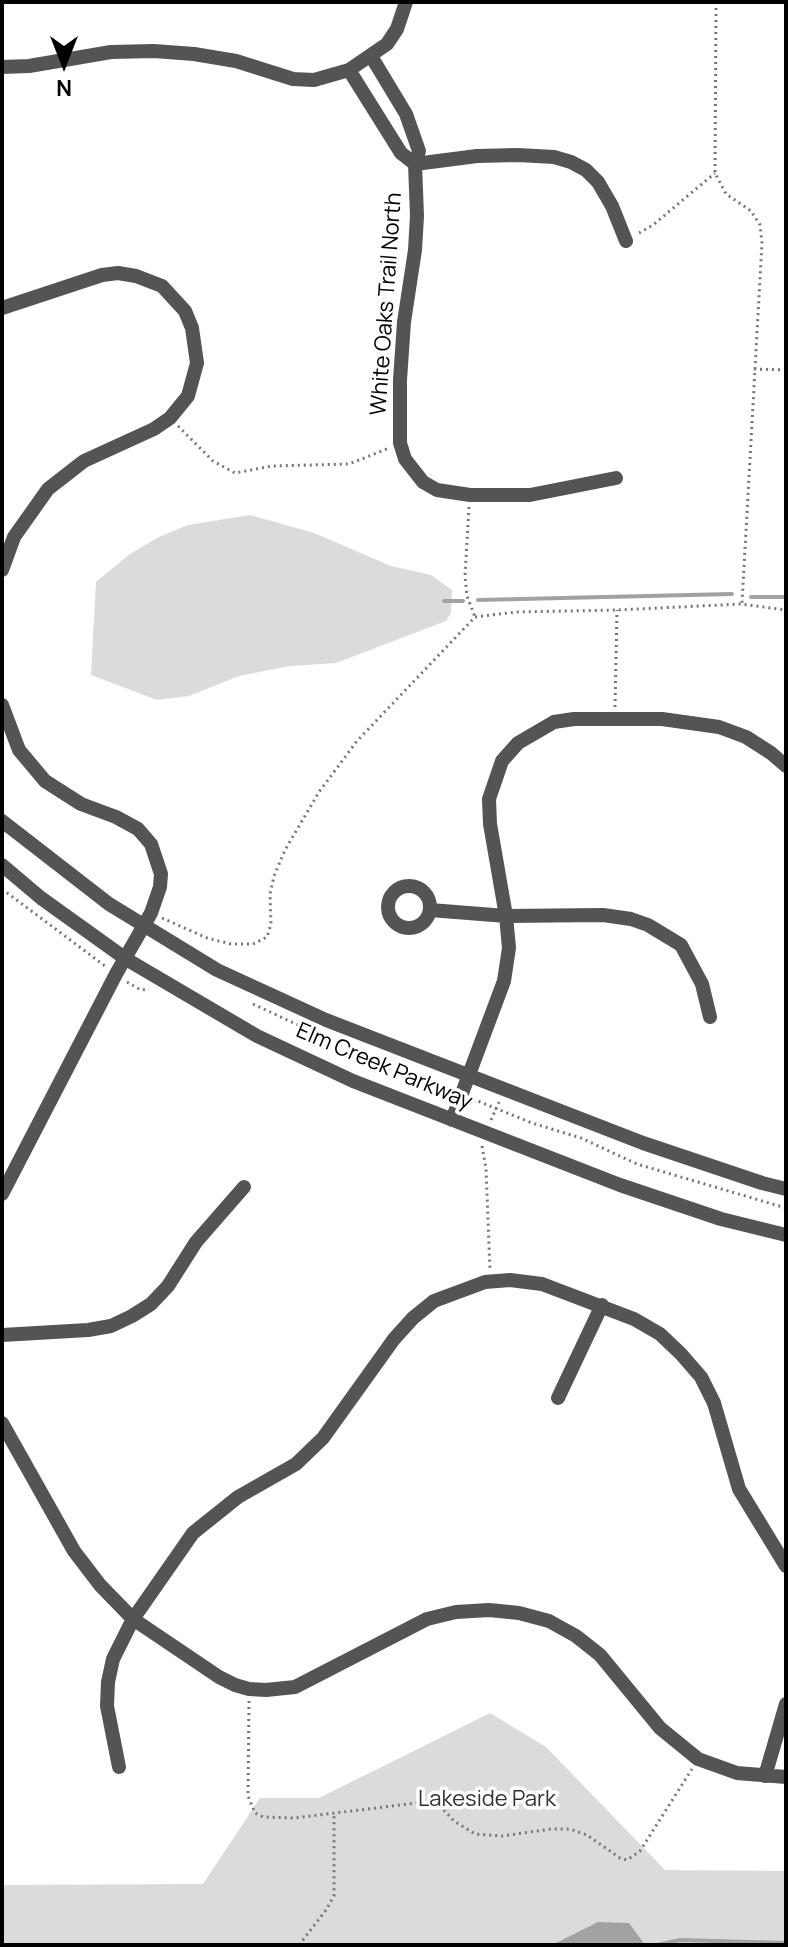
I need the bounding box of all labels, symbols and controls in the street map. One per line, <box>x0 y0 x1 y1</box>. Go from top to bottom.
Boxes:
north arrow <box>24 24 104 104</box>
text: N <box>56 73 72 103</box>
street label: White Oaks Trail North <box>366 192 408 416</box>
street label: Elm Creek Parkway <box>292 1018 476 1116</box>
park label: Lakeside Park <box>418 1787 556 1813</box>

